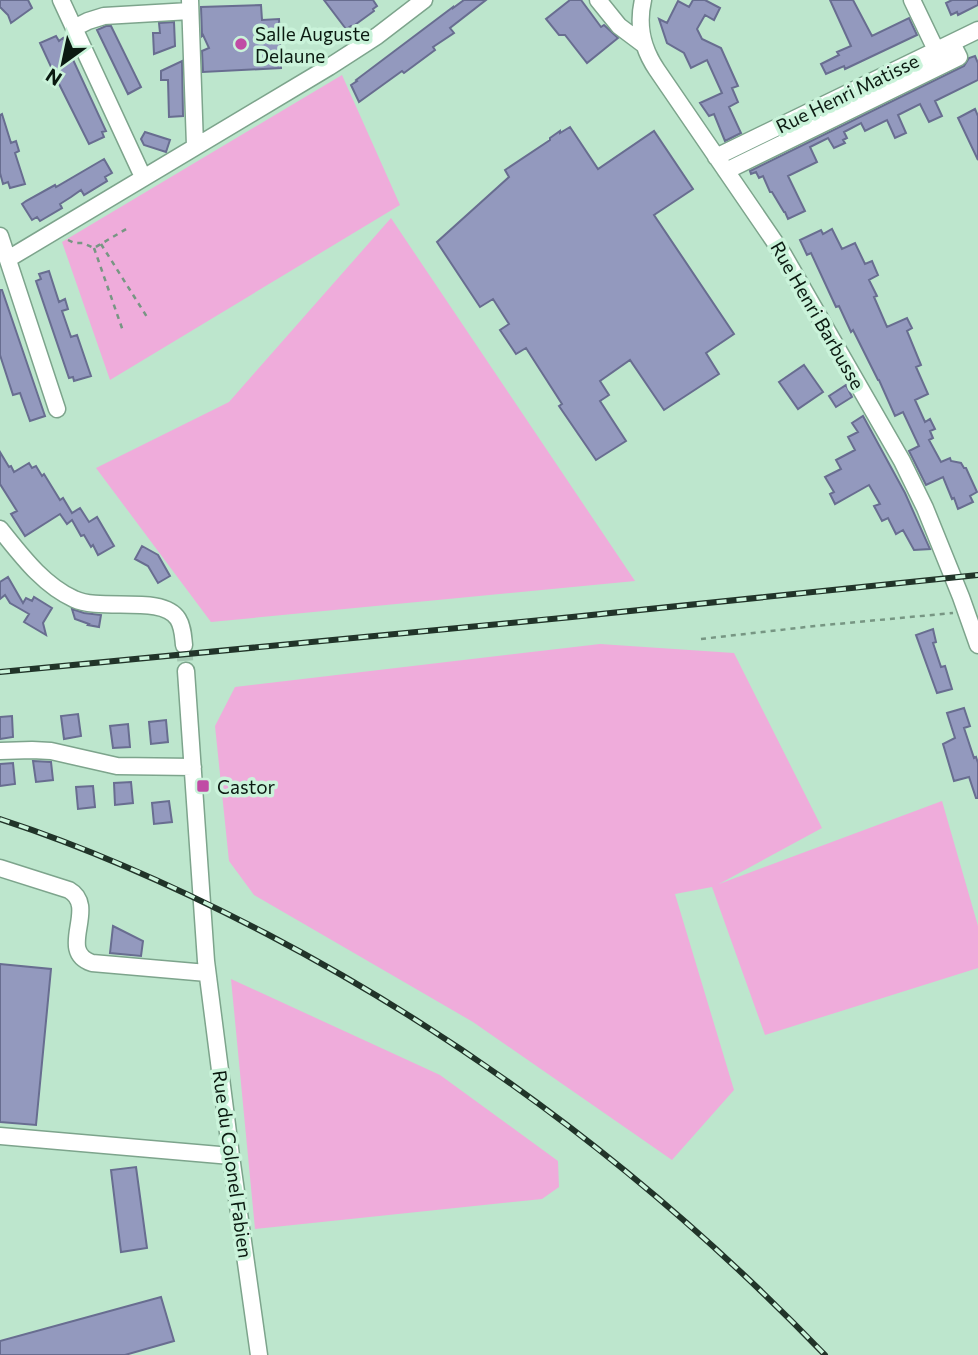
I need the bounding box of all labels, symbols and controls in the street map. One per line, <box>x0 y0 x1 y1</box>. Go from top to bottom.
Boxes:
place label: Salle Auguste Delaune <box>255 22 370 67</box>
north arrow <box>28 28 98 98</box>
marker: Salle Auguste Delaune <box>233 36 249 52</box>
street label: Rue Henri Matisse <box>772 48 922 138</box>
text: N <box>41 64 66 91</box>
street label: Rue Henri Barbusse <box>766 237 870 393</box>
place label: Castor <box>217 775 276 798</box>
marker: Castor <box>195 778 211 794</box>
street label: Rue du Colonel Fabien <box>208 1069 258 1259</box>

